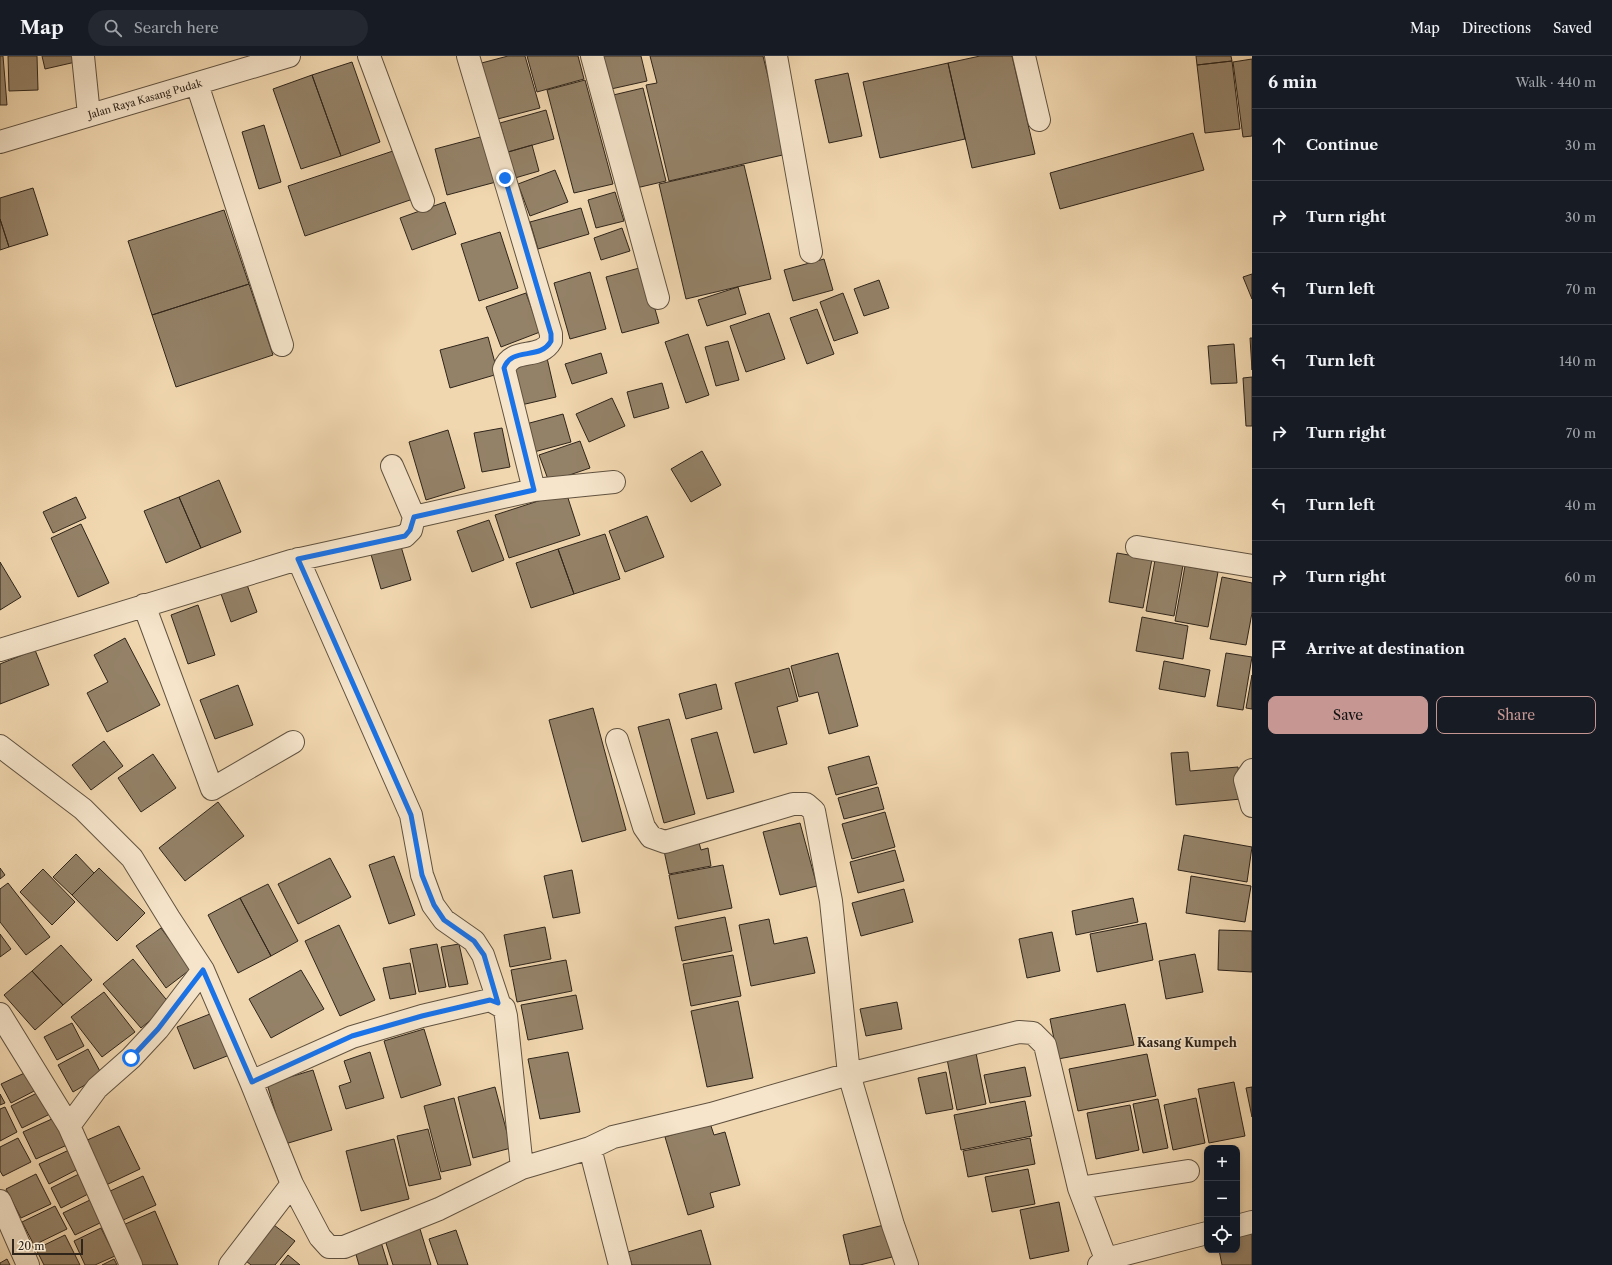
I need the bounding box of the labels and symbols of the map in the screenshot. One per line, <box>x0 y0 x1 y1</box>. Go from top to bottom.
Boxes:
street label: Jalan Raya Kasang Pudak <box>85 76 205 122</box>
route end <box>496 169 514 187</box>
district label: Kasang Kumpeh <box>1137 1035 1238 1050</box>
route start <box>122 1049 140 1067</box>
scale bar <box>12 1237 83 1256</box>

